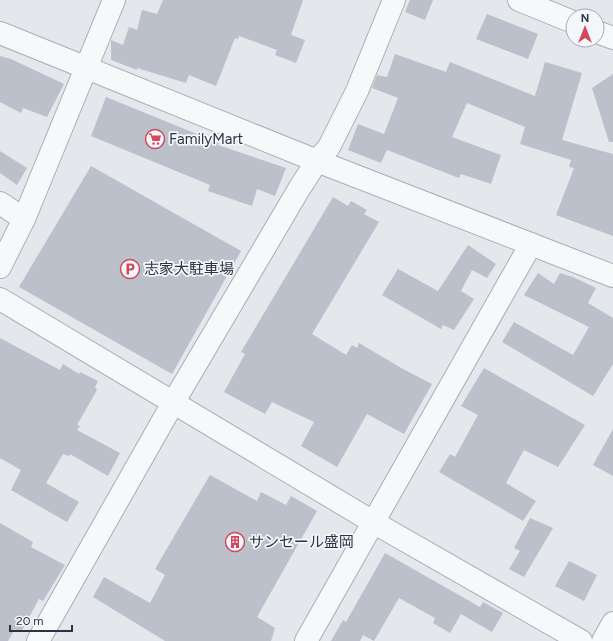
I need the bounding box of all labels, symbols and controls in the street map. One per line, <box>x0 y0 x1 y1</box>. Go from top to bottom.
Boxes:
north arrow <box>565 8 605 48</box>
text: N <box>581 12 589 25</box>
supermarket icon: FamilyMart <box>144 128 166 150</box>
place label: FamilyMart <box>169 130 244 148</box>
parking icon: 志家大駐車場 <box>119 258 141 280</box>
place label: 志家大駐車場 <box>144 260 234 278</box>
building icon: サンセール盛岡 <box>224 531 246 553</box>
place label: サンセール盛岡 <box>249 533 354 551</box>
scale bar <box>10 607 72 633</box>
text: 20 m <box>16 614 44 628</box>

